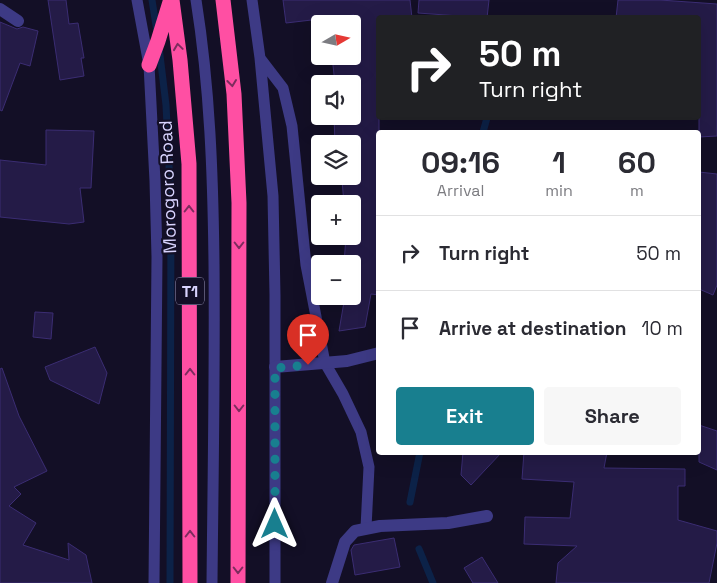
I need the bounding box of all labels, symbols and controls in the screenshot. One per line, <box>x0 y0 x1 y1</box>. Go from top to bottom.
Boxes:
north arrow <box>311 15 361 65</box>
map controls <box>311 15 361 305</box>
text: 50 m <box>479 32 561 76</box>
icon: right <box>396 35 461 100</box>
one-way arrow <box>174 43 184 52</box>
button: sound <box>311 75 361 125</box>
text: Turn right <box>479 75 582 103</box>
one-way arrow <box>226 79 237 87</box>
street label: Morogoro Road <box>154 120 181 254</box>
button: layers <box>311 135 361 185</box>
text: 09:16 <box>421 143 500 182</box>
text: 1 <box>552 143 566 182</box>
text: 60 <box>618 143 656 182</box>
text: Arrival <box>437 180 484 201</box>
text: min <box>545 180 573 201</box>
text: m <box>630 180 644 201</box>
button: + <box>311 195 361 245</box>
one-way arrow <box>184 205 194 213</box>
icon: right <box>396 239 424 267</box>
text: Turn right <box>439 241 529 266</box>
text: 50 m <box>636 241 681 266</box>
one-way arrow <box>234 242 244 250</box>
button: − <box>311 255 361 305</box>
road number: T1 <box>176 278 204 304</box>
pin <box>287 314 329 365</box>
icon: arrive <box>396 314 424 342</box>
text: Arrive at destination <box>439 316 627 341</box>
text: 10 m <box>642 316 683 341</box>
icon: arrive <box>294 321 322 349</box>
one-way arrow <box>185 368 195 376</box>
button: Exit <box>396 387 534 445</box>
button: Share <box>544 387 681 445</box>
one-way arrow <box>234 404 244 412</box>
position arrow <box>248 497 300 549</box>
one-way arrow <box>185 530 195 538</box>
one-way arrow <box>233 567 243 575</box>

